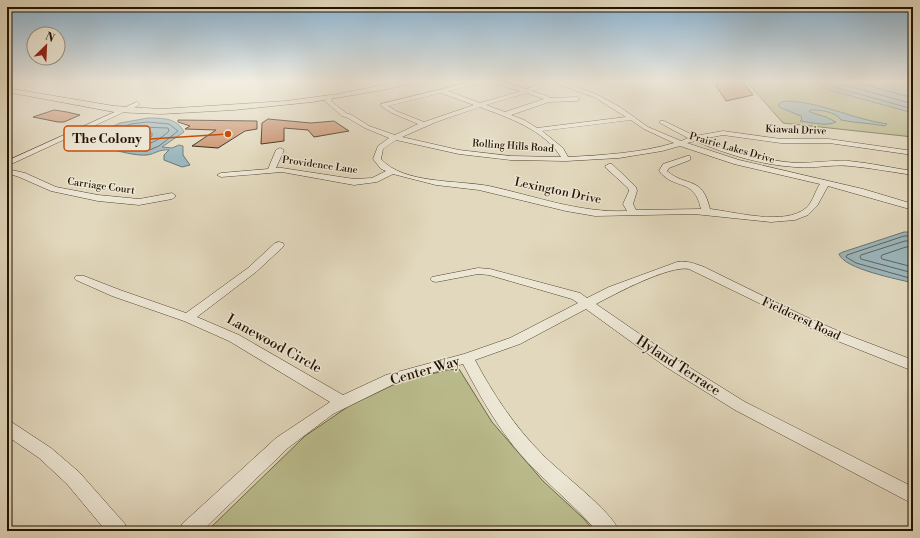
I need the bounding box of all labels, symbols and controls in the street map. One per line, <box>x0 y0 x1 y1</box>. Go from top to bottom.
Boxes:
north arrow <box>26 26 66 66</box>
text: N <box>43 30 57 46</box>
street label: Kiawah Drive <box>765 123 827 137</box>
callout: The Colony <box>64 126 150 151</box>
street label: Prairie Lakes Drive <box>688 130 776 166</box>
text: The Colony <box>72 131 142 147</box>
street label: Rolling Hills Road <box>472 137 555 155</box>
street label: Providence Lane <box>281 154 359 176</box>
street label: Lexington Drive <box>513 174 603 208</box>
street label: Carriage Court <box>67 175 136 197</box>
street label: Fieldcrest Road <box>759 294 843 344</box>
street label: Lanewood Circle <box>223 310 325 378</box>
street label: Hyland Terrace <box>632 332 724 400</box>
street label: Center Way <box>388 352 462 390</box>

